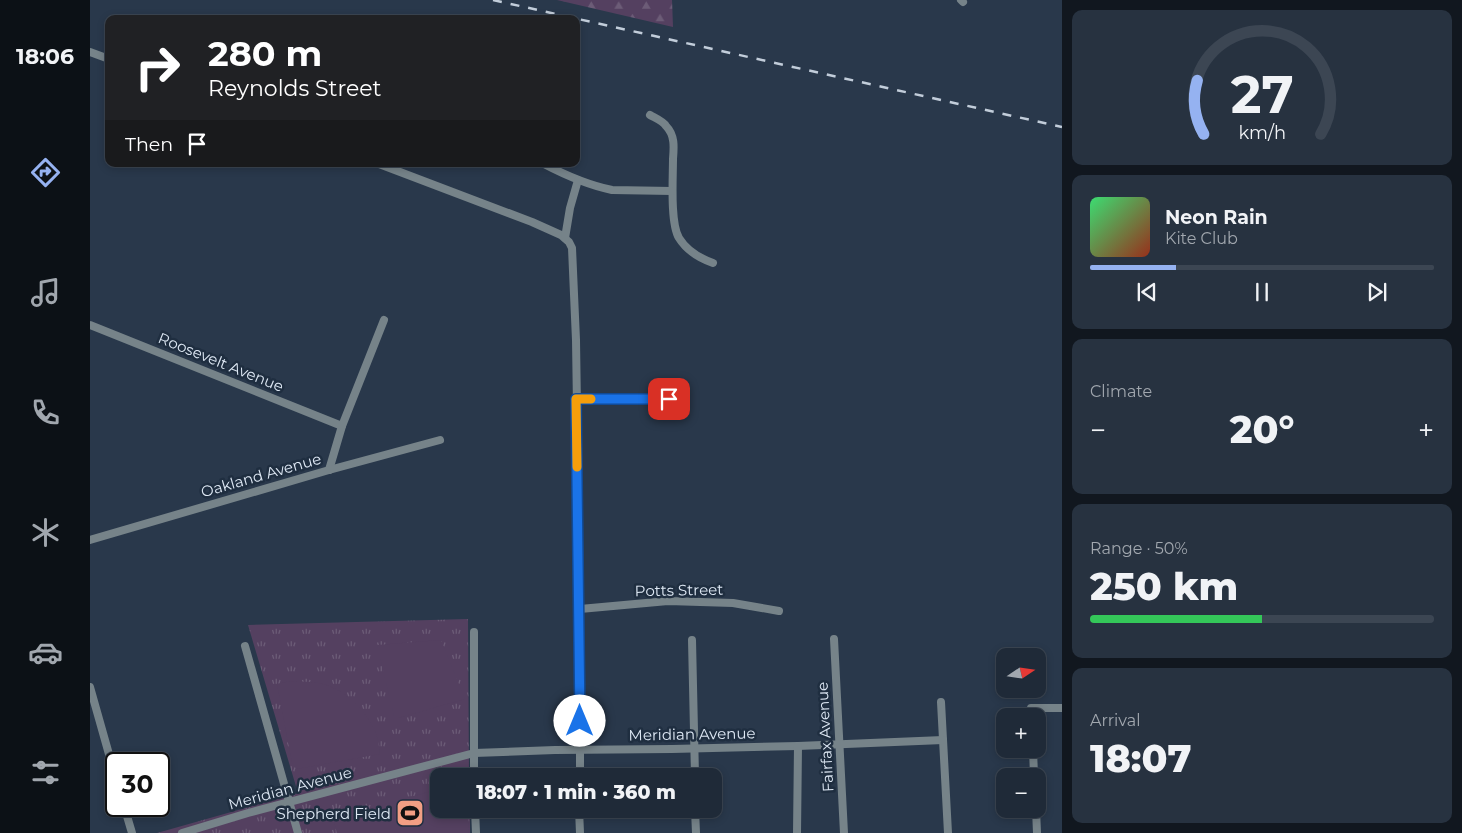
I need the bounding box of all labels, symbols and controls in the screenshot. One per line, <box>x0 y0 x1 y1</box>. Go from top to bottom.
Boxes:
text: 280 m <box>208 32 322 75</box>
icon: right <box>125 35 190 100</box>
text: 18:06 <box>16 43 74 70</box>
text: 27 <box>1231 63 1293 126</box>
text: Reynolds Street <box>208 75 382 102</box>
text: km/h <box>1238 122 1286 143</box>
icon: arrive <box>183 130 211 158</box>
text: Then <box>125 133 173 156</box>
icon: directions <box>28 155 63 190</box>
text: Neon Rain <box>1165 206 1268 229</box>
text: Kite Club <box>1165 229 1238 248</box>
icon: music <box>28 275 63 310</box>
icon: previous <box>1133 278 1161 306</box>
icon: pause <box>1248 278 1276 306</box>
icon: next <box>1363 278 1391 306</box>
street label: Roosevelt Avenue <box>156 328 286 396</box>
pin <box>648 378 690 420</box>
text: Climate <box>1090 382 1152 401</box>
icon: arrive <box>655 385 683 413</box>
icon: phone <box>28 395 63 430</box>
text: 20° <box>1230 406 1294 453</box>
text: − <box>1090 413 1106 447</box>
text: + <box>1418 413 1434 447</box>
street label: Oakland Avenue <box>199 449 323 501</box>
icon: climate <box>28 515 63 550</box>
text: Range · 50% <box>1090 539 1188 558</box>
text: 250 km <box>1090 563 1238 610</box>
street label: Potts Street <box>635 580 723 600</box>
icon: car <box>28 635 63 670</box>
north arrow <box>996 648 1046 698</box>
map controls <box>996 648 1046 818</box>
street label: Fairfax Avenue <box>813 681 837 793</box>
position arrow <box>553 694 605 746</box>
button: + <box>996 708 1046 758</box>
text: Arrival <box>1090 711 1140 730</box>
street label: Meridian Avenue <box>628 723 756 745</box>
text: 18:07 <box>1090 735 1192 782</box>
speed limit sign: 30 <box>105 752 170 817</box>
icon: filters <box>28 755 63 790</box>
street label: Meridian Avenue <box>226 762 354 814</box>
button: − <box>996 768 1046 818</box>
text: 18:07 · 1 min · 360 m <box>476 781 676 804</box>
sports icon: Shepherd Field <box>395 798 425 828</box>
place label: Shepherd Field <box>276 804 391 823</box>

